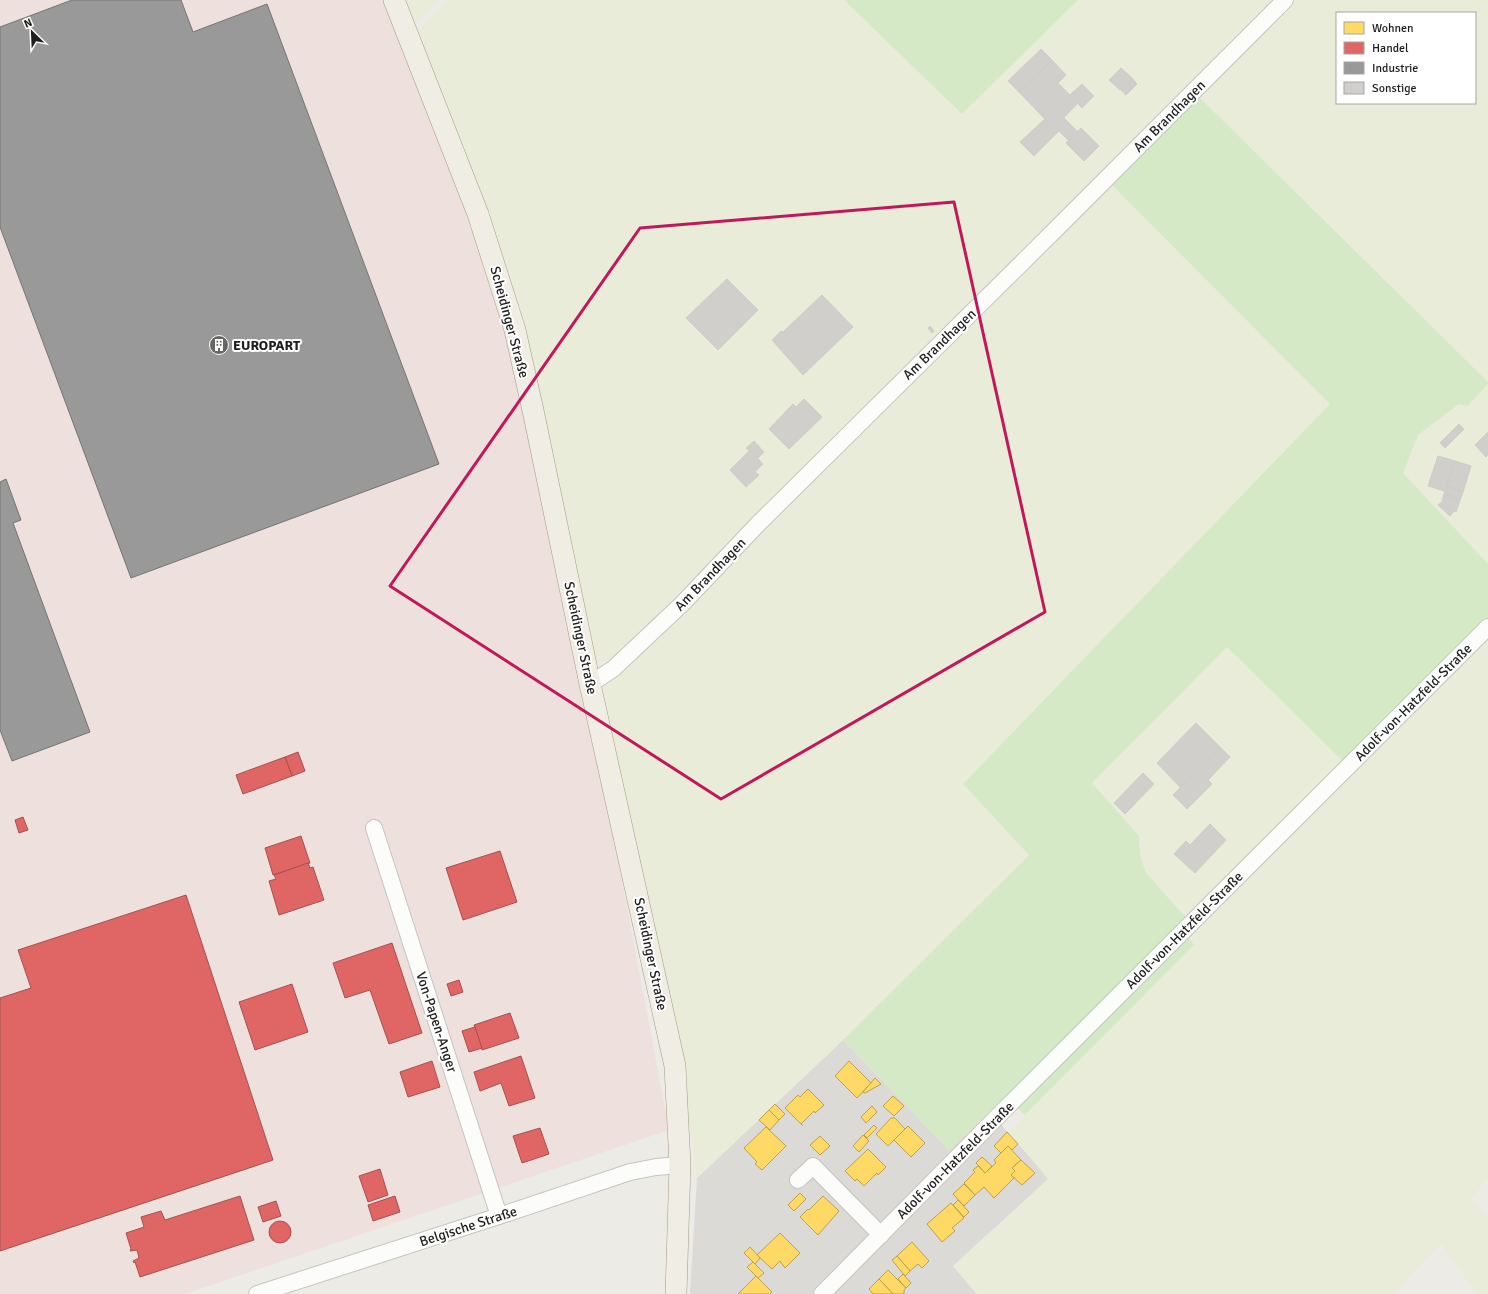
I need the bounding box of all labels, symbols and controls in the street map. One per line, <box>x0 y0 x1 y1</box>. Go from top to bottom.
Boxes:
north arrow <box>12 12 52 52</box>
legend <box>1336 12 1476 104</box>
text: N <box>22 16 34 31</box>
text: Wohnen <box>1372 21 1414 36</box>
text: Handel <box>1372 41 1409 56</box>
text: Industrie <box>1372 61 1418 76</box>
street label: Am Brandhagen <box>1130 77 1209 156</box>
text: Sonstige <box>1372 81 1417 96</box>
street label: Scheidinger Straße <box>486 264 533 380</box>
street label: Am Brandhagen <box>899 305 979 383</box>
building icon: EUROPART <box>208 334 230 356</box>
place label: EUROPART <box>233 337 301 354</box>
street label: Am Brandhagen <box>671 534 749 614</box>
street label: Scheidinger Straße <box>560 580 601 696</box>
street label: Adolf-von-Hatzfeld-Straße <box>1351 640 1476 765</box>
street label: Adolf-von-Hatzfeld-Straße <box>1122 868 1247 993</box>
street label: Scheidinger Straße <box>630 896 671 1012</box>
street label: Von-Papen-Anger <box>412 970 461 1075</box>
street label: Adolf-von-Hatzfeld-Straße <box>893 1098 1018 1223</box>
street label: Belgische Straße <box>417 1203 519 1250</box>

